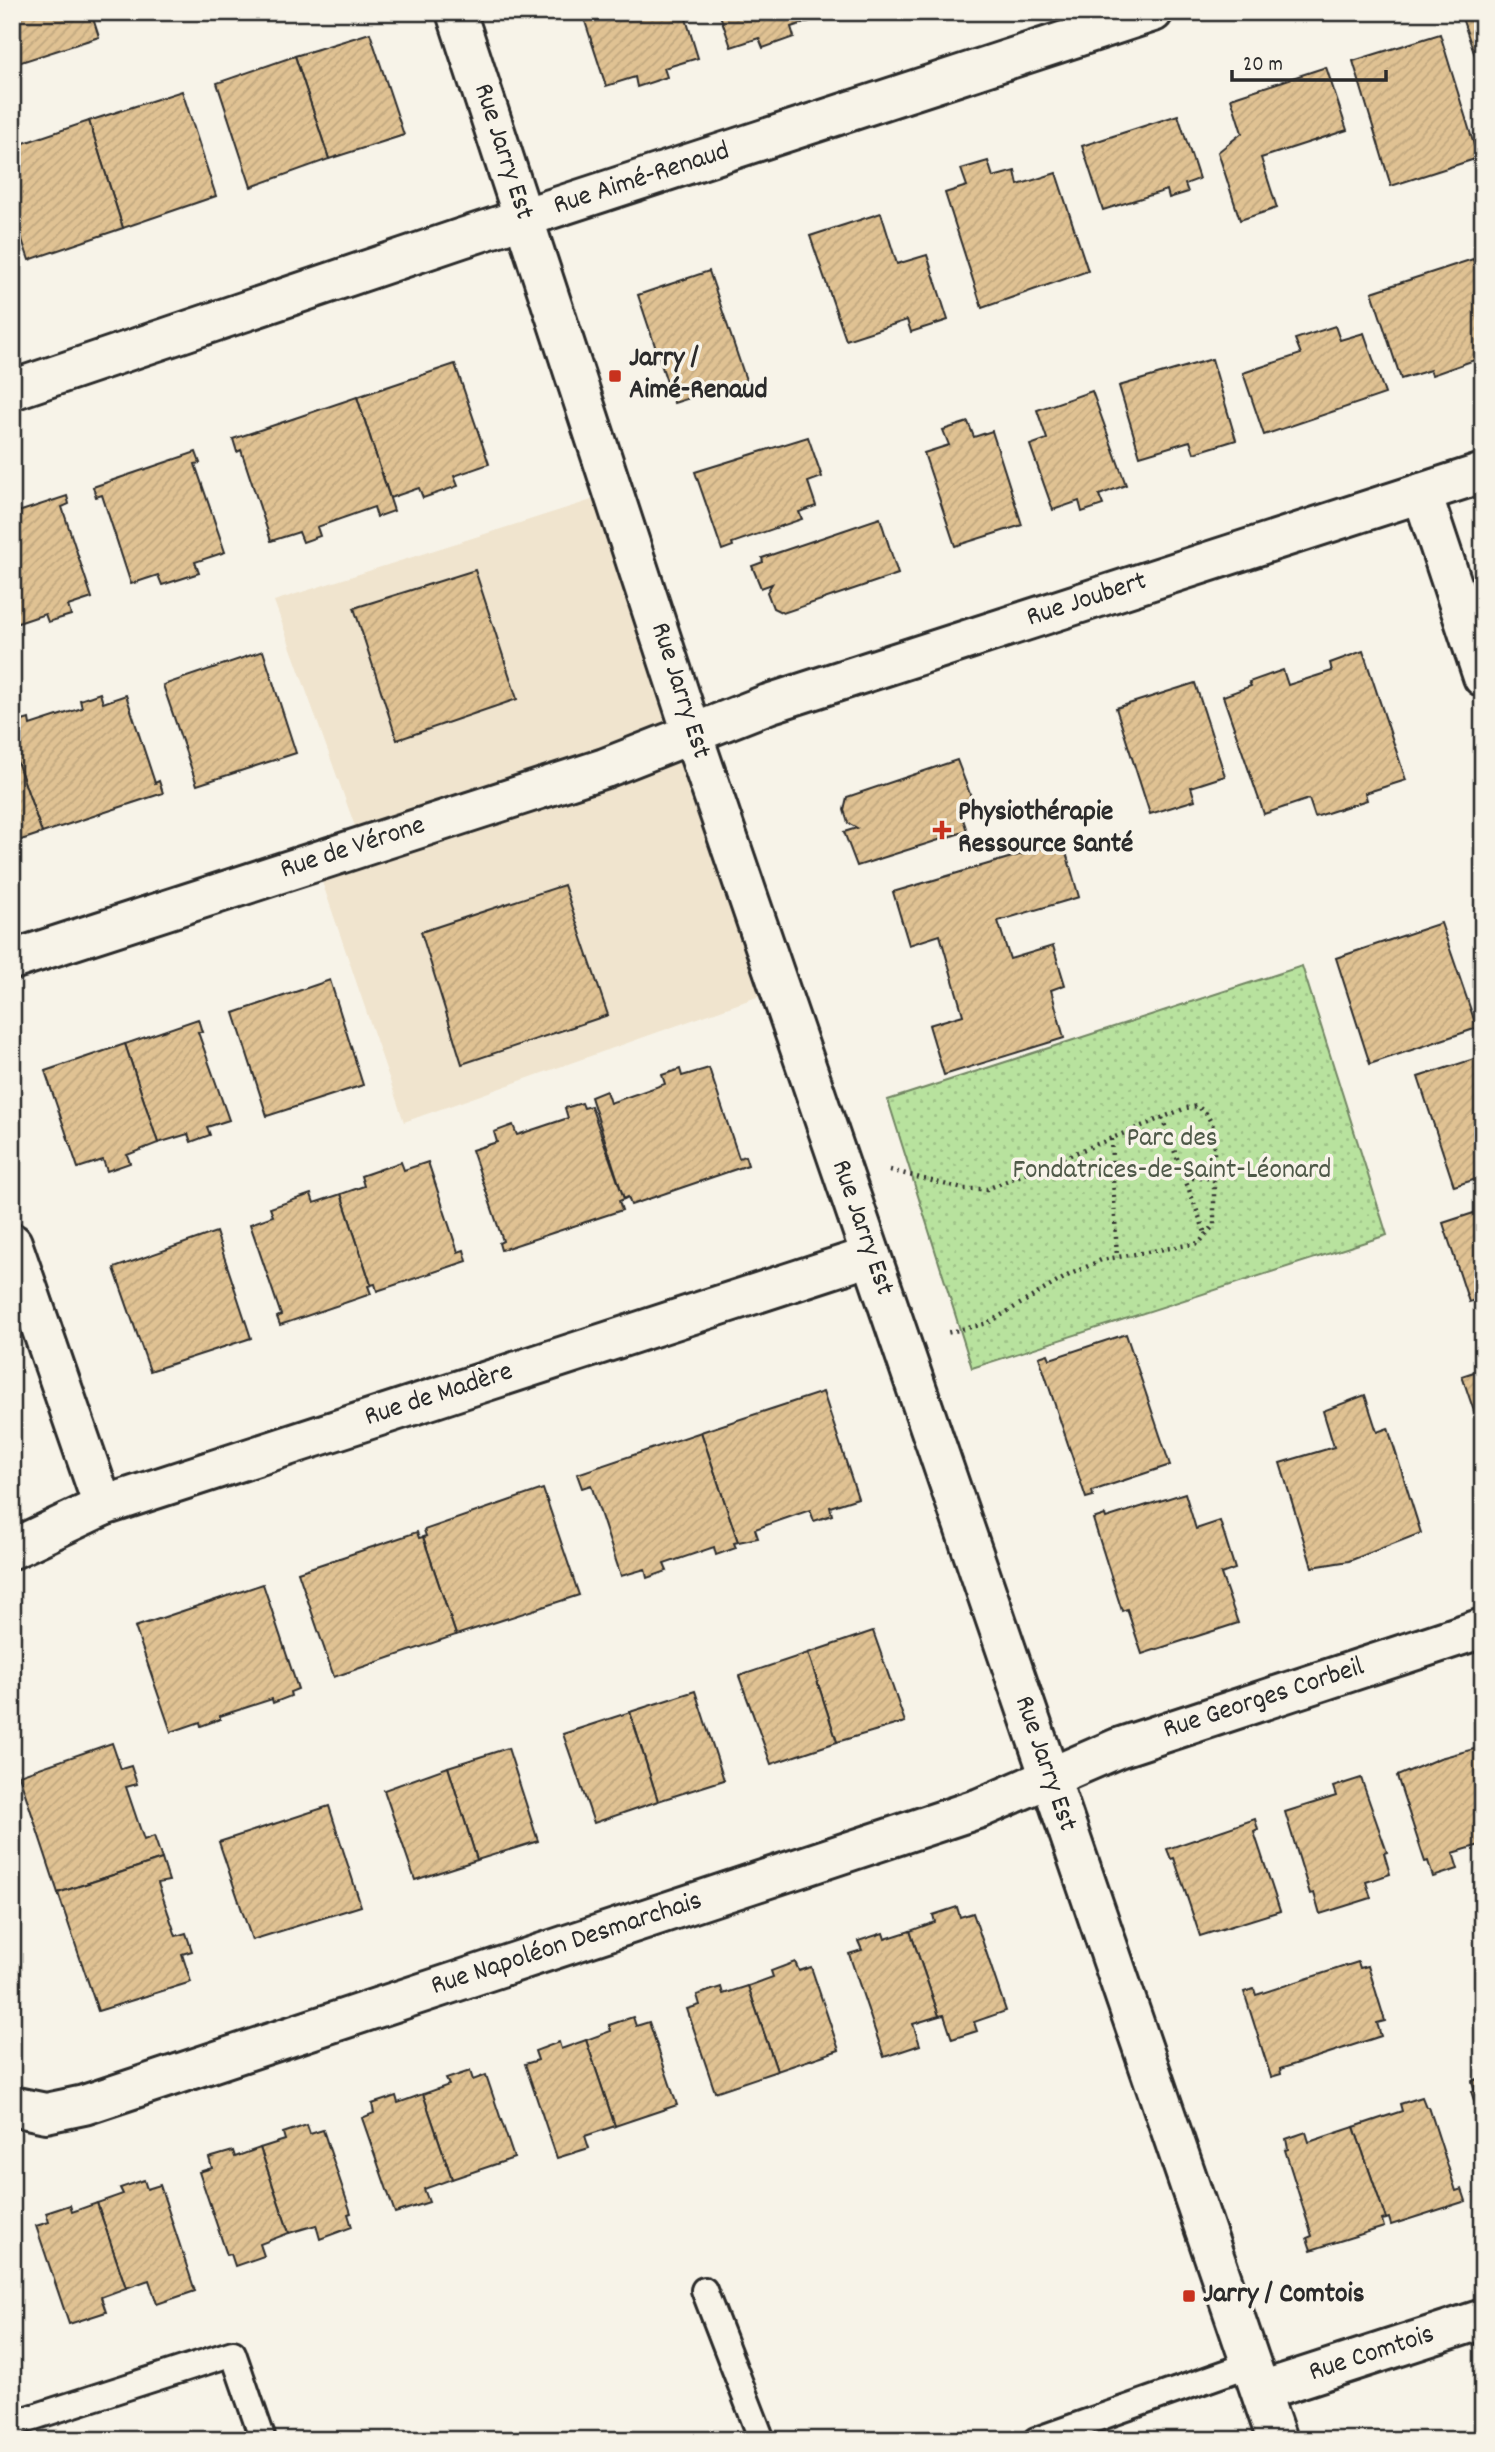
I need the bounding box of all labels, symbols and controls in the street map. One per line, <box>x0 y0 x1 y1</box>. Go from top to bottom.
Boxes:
scale bar <box>1232 38 1386 82</box>
text: 20 m <box>1243 51 1283 81</box>
street label: Rue Jarry Est <box>461 79 543 225</box>
street label: Rue Aimé-Renaud <box>549 133 735 227</box>
place label: Jarry / Aimé-Renaud <box>629 340 768 412</box>
marker: Jarry / Aimé-Renaud <box>607 368 623 384</box>
street label: Rue Joubert <box>1022 563 1152 639</box>
street label: Rue Jarry Est <box>638 618 720 764</box>
place label: Physiothérapie Ressource Santé <box>958 794 1133 866</box>
street label: Rue de Vérone <box>276 807 430 891</box>
marker: Physiothérapie Ressource Santé <box>932 820 952 840</box>
park label: Parc des Fondatrices-de-Saint-Léonard <box>1013 1120 1331 1192</box>
street label: Rue Jarry Est <box>819 1155 903 1301</box>
street label: Rue de Madère <box>360 1353 518 1439</box>
street label: Rue Georges Corbeil <box>1158 1649 1370 1751</box>
street label: Rue Jarry Est <box>1002 1691 1086 1837</box>
street label: Rue Napoléon Desmarchais <box>426 1882 708 2008</box>
place label: Jarry / Comtois <box>1203 2276 1365 2316</box>
marker: Jarry / Comtois <box>1181 2288 1197 2304</box>
street label: Rue Comtois <box>1304 2316 1440 2394</box>

